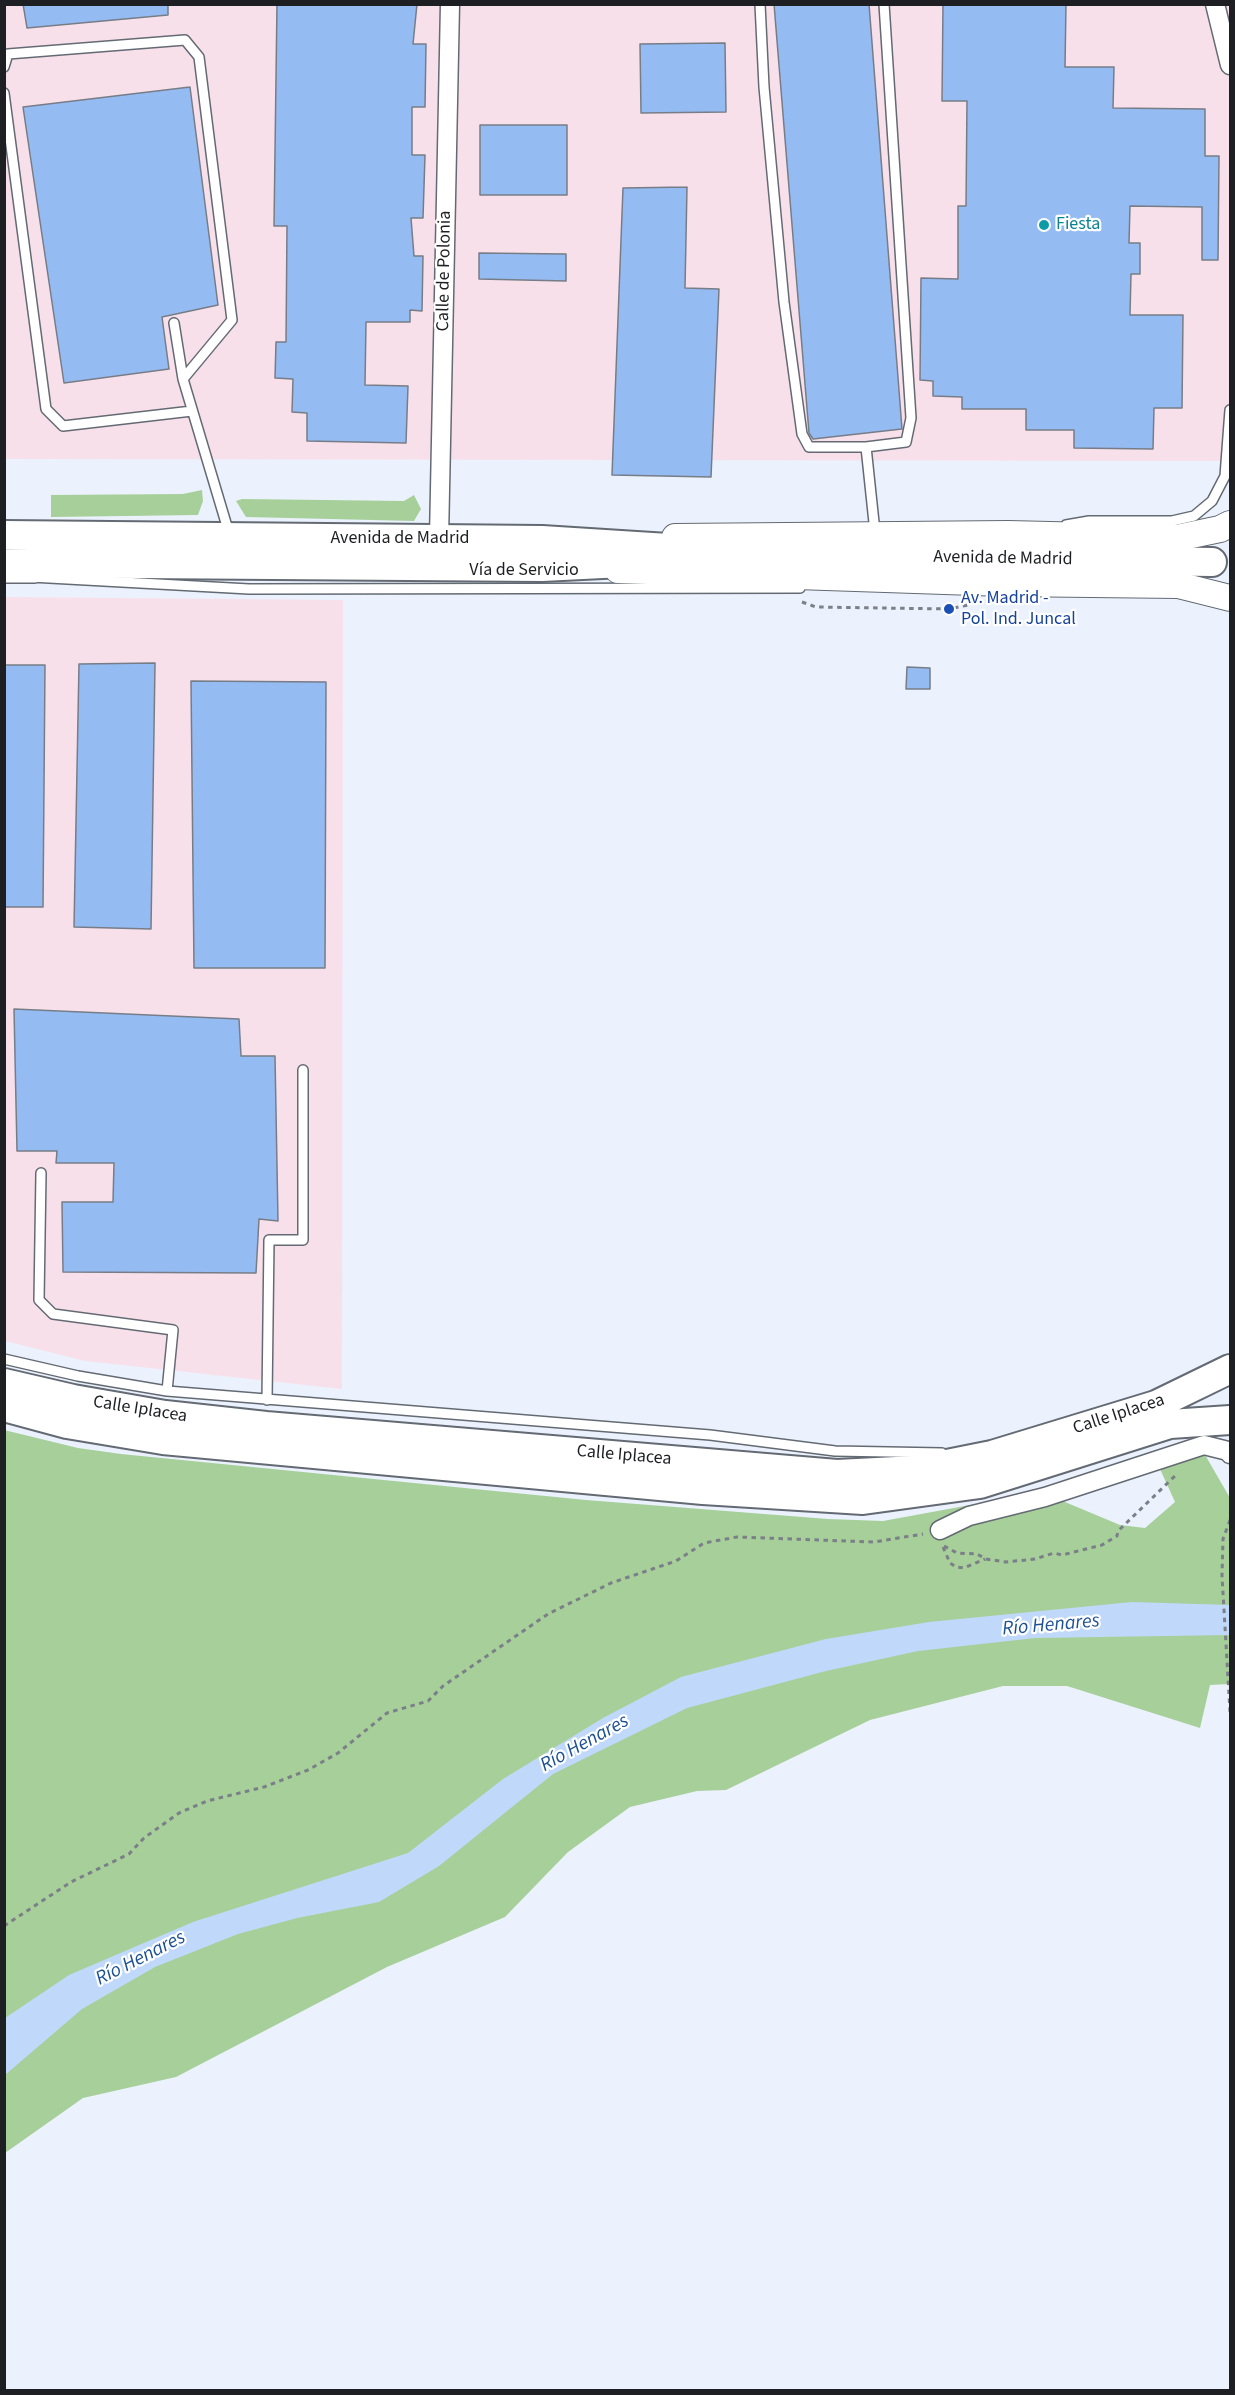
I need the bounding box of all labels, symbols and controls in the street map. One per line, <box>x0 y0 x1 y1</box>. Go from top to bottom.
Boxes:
street label: Calle de Polonia <box>433 210 457 332</box>
place label: Fiesta <box>1056 214 1100 236</box>
marker: Fiesta <box>1037 218 1051 232</box>
street label: Avenida de Madrid <box>330 528 470 550</box>
street label: Avenida de Madrid <box>933 547 1073 571</box>
street label: Vía de Servicio <box>469 560 579 582</box>
place label: Av. Madrid - Pol. Ind. Juncal <box>961 588 1076 630</box>
marker: Av. Madrid - Pol. Ind. Juncal <box>942 602 956 616</box>
street label: Calle Iplacea <box>1070 1390 1168 1440</box>
street label: Calle Iplacea <box>91 1392 189 1428</box>
street label: Calle Iplacea <box>576 1441 672 1471</box>
water label: Río Henares <box>1001 1610 1101 1642</box>
water label: Río Henares <box>536 1710 634 1778</box>
water label: Río Henares <box>92 1926 190 1992</box>

